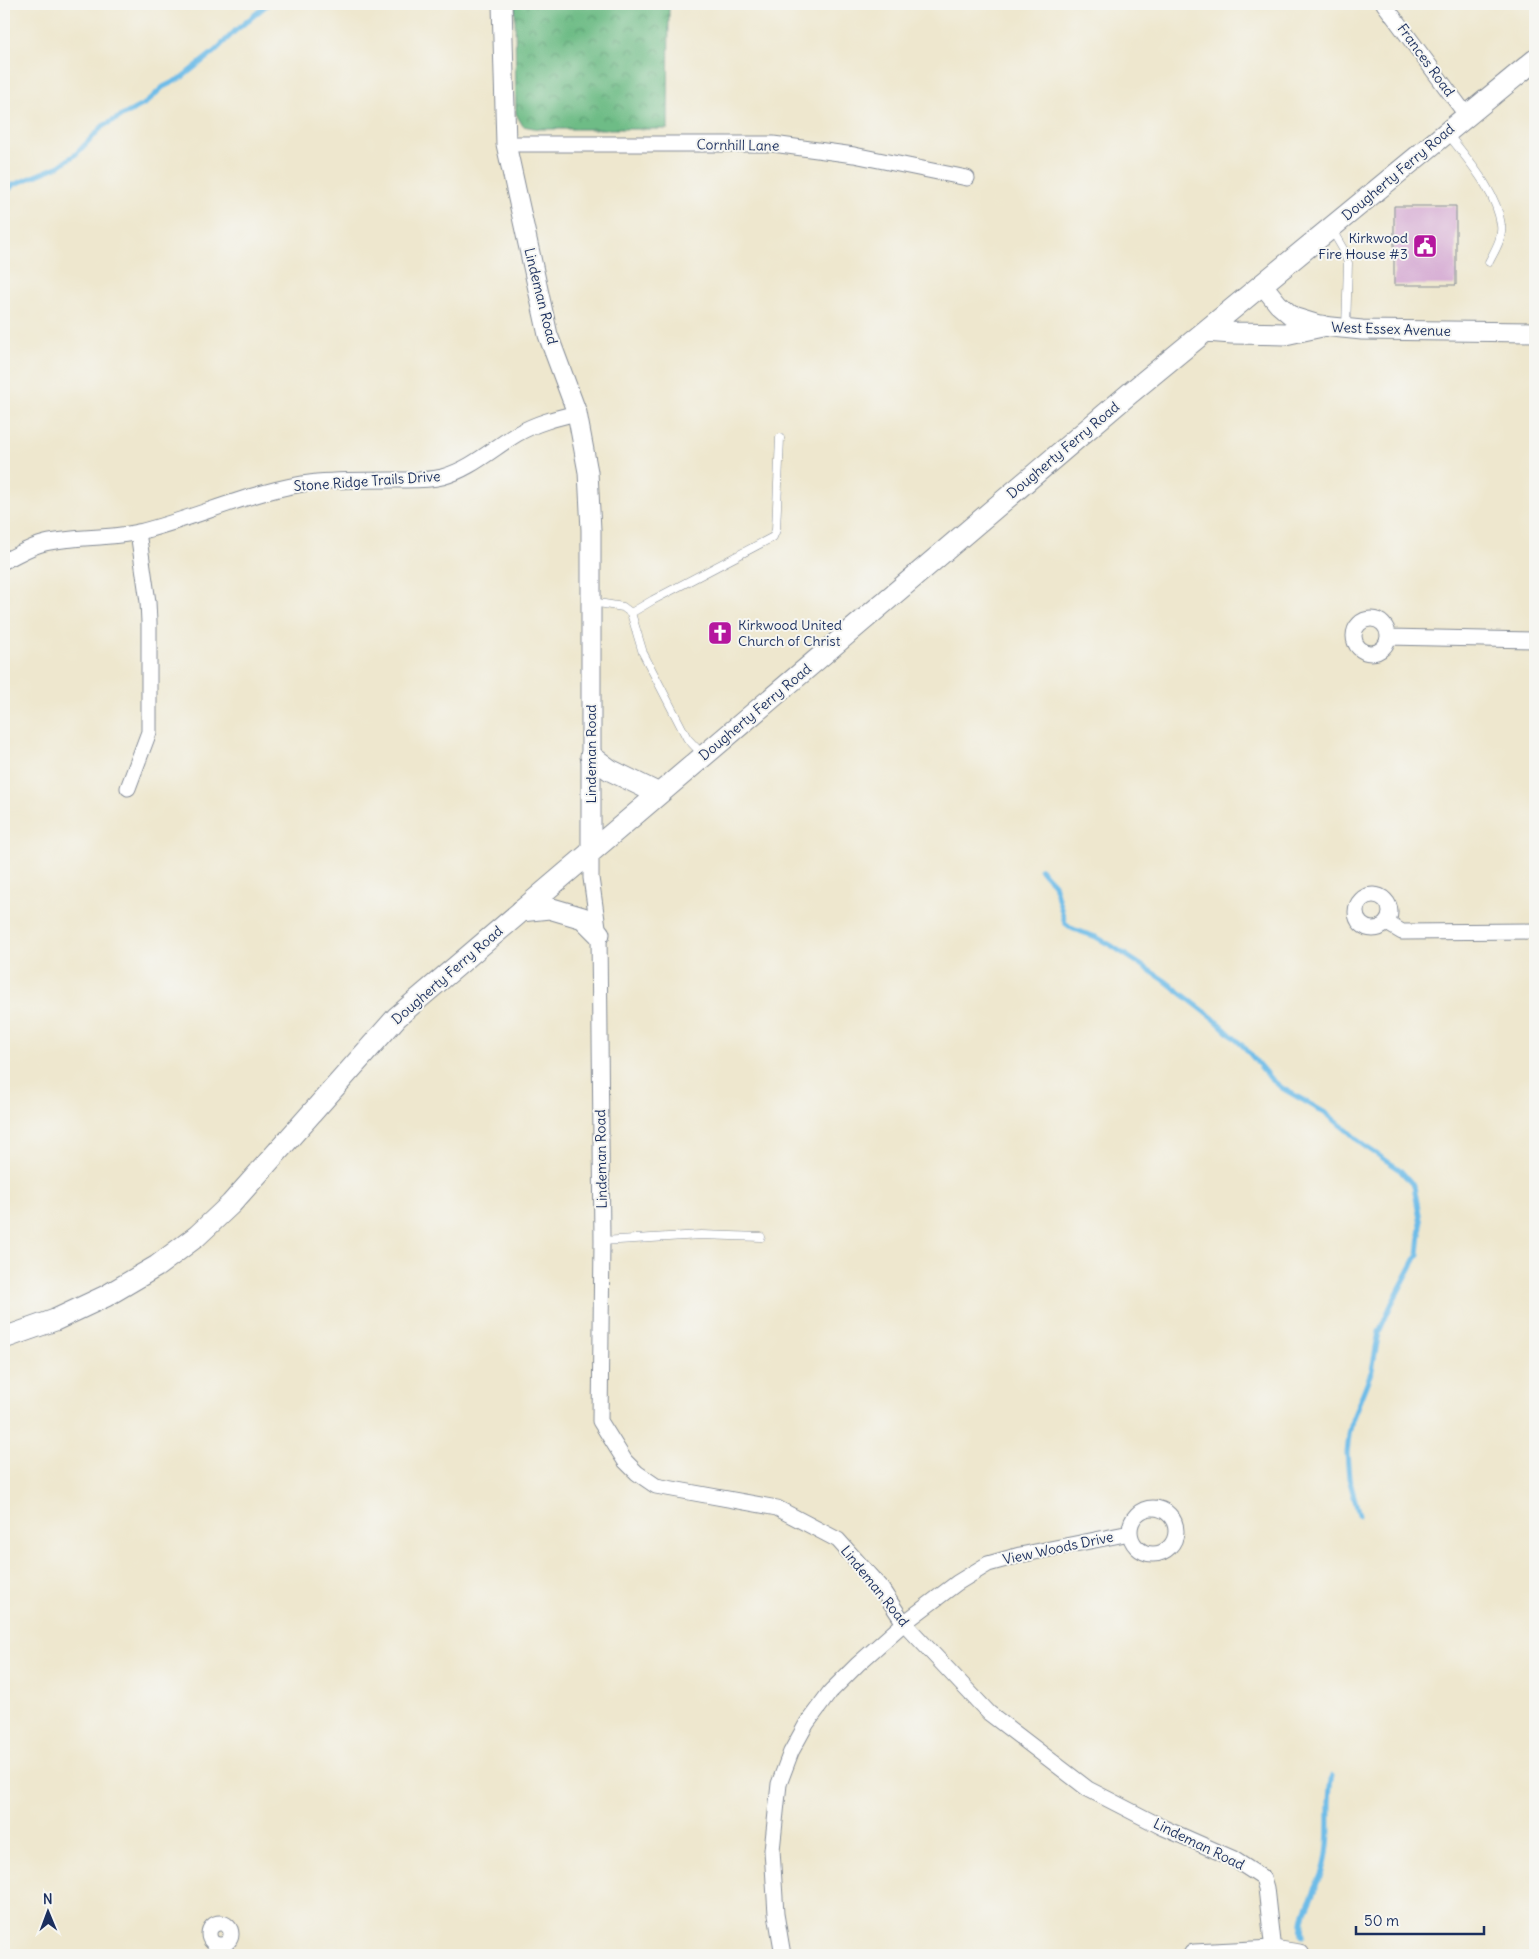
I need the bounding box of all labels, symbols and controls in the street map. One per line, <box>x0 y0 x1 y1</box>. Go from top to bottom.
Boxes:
street label: Frances Road <box>1393 20 1459 100</box>
street label: Dougherty Ferry Road <box>1338 120 1458 224</box>
street label: Cornhill Lane <box>696 135 780 155</box>
place label: Kirkwood Fire House #3 <box>1318 229 1408 263</box>
public building icon: Kirkwood Fire House #3 <box>1412 233 1438 259</box>
street label: Lindeman Road <box>520 246 562 346</box>
street label: West Essex Avenue <box>1331 318 1451 340</box>
street label: Dougherty Ferry Road <box>1003 398 1123 502</box>
street label: Stone Ridge Trails Drive <box>293 467 441 495</box>
place label: Kirkwood United Church of Christ <box>738 616 842 650</box>
church icon: Kirkwood United Church of Christ <box>707 620 733 646</box>
street label: Dougherty Ferry Road <box>695 660 815 764</box>
street label: Lindeman Road <box>582 704 600 804</box>
street label: Dougherty Ferry Road <box>388 922 506 1028</box>
street label: Lindeman Road <box>591 1109 611 1209</box>
street label: View Woods Drive <box>1001 1527 1115 1569</box>
street label: Lindeman Road <box>837 1542 913 1630</box>
street label: Lindeman Road <box>1151 1814 1247 1874</box>
north arrow <box>22 1886 72 1936</box>
text: N <box>43 1890 53 1908</box>
scale bar <box>1356 1904 1484 1936</box>
text: 50 m <box>1364 1911 1399 1930</box>

